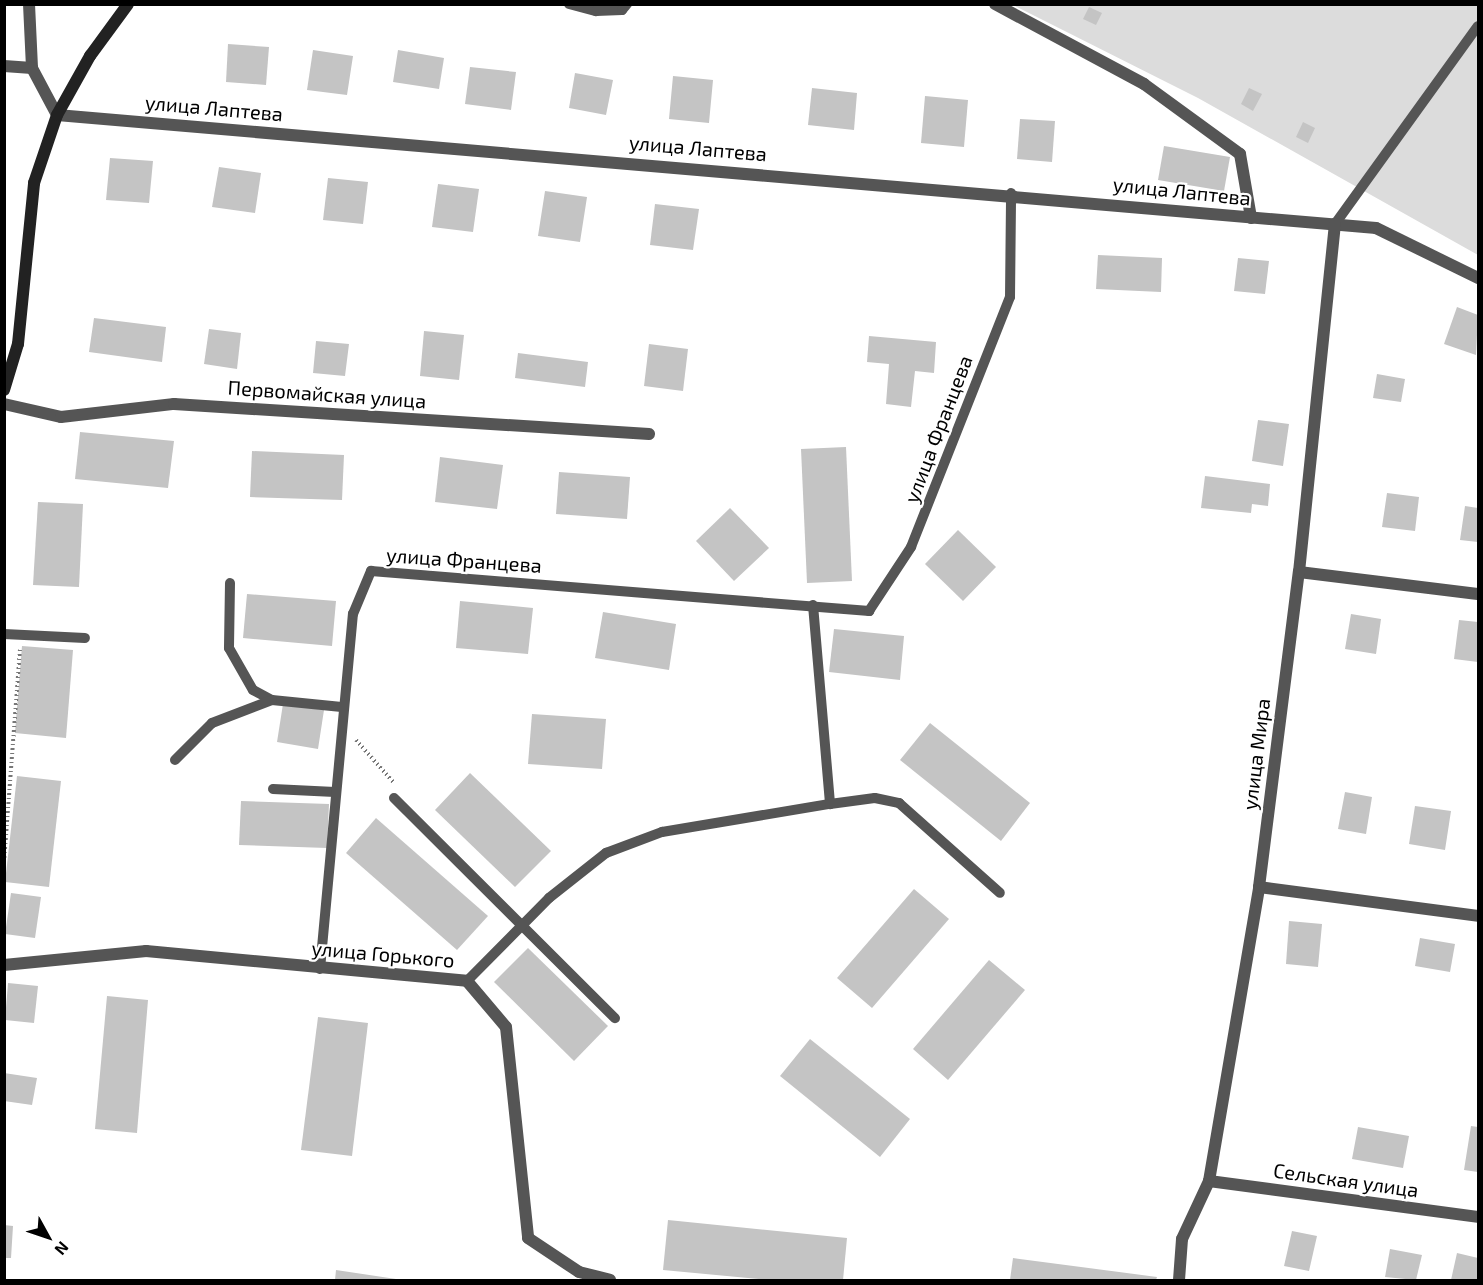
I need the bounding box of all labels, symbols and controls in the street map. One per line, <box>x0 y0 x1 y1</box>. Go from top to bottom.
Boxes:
street label: улица Лаптева <box>144 90 284 126</box>
street label: улица Лаптева <box>628 130 768 166</box>
street label: улица Лаптева <box>1112 172 1252 210</box>
street label: улица Францева <box>899 352 977 506</box>
street label: Первомайская улица <box>227 375 427 413</box>
street label: улица Францева <box>385 543 543 577</box>
street label: улица Мира <box>1237 697 1275 811</box>
street label: улица Горького <box>310 936 456 972</box>
street label: Сельская улица <box>1272 1158 1420 1202</box>
north arrow <box>18 1207 78 1267</box>
text: N <box>51 1238 73 1259</box>

